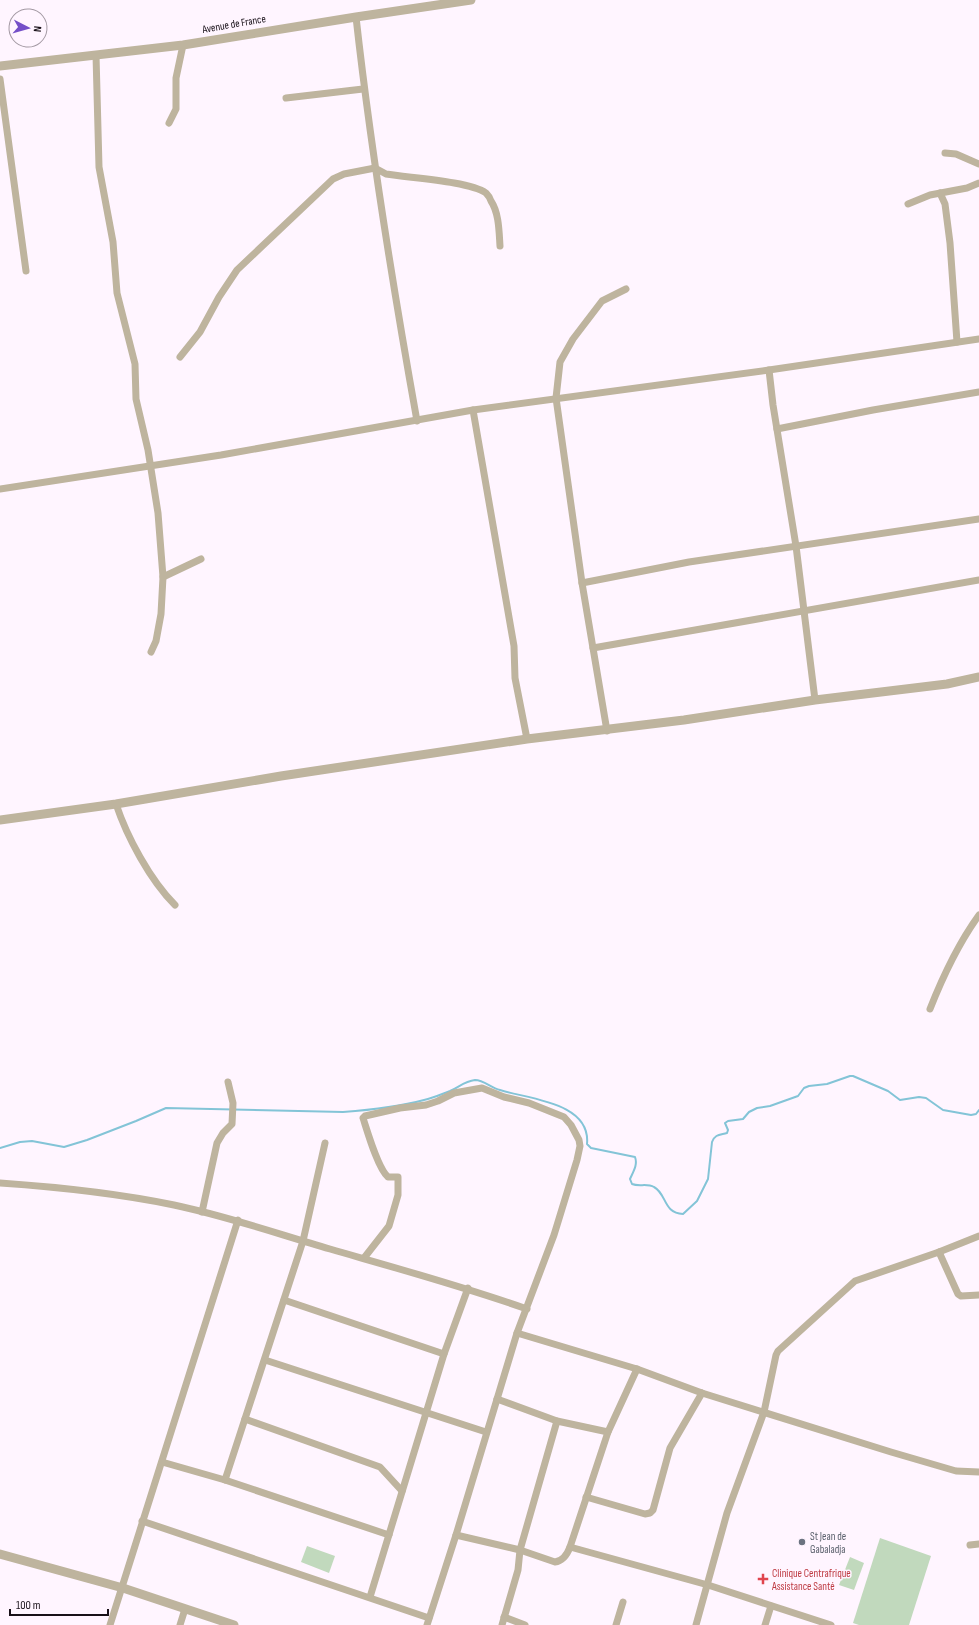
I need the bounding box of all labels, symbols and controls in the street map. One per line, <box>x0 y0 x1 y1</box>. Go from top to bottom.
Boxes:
north arrow <box>8 8 48 48</box>
street label: Avenue de France <box>200 12 267 36</box>
text: N <box>31 25 44 33</box>
place label: St Jean de Gabaladja <box>810 1530 846 1556</box>
marker: St Jean de Gabaladja <box>797 1537 807 1547</box>
place label: Clinique Centrafrique Assistance Santé <box>771 1567 851 1593</box>
marker: Clinique Centrafrique Assistance Santé <box>757 1573 769 1585</box>
scale bar <box>10 1591 108 1617</box>
text: 100 m <box>16 1598 41 1613</box>

